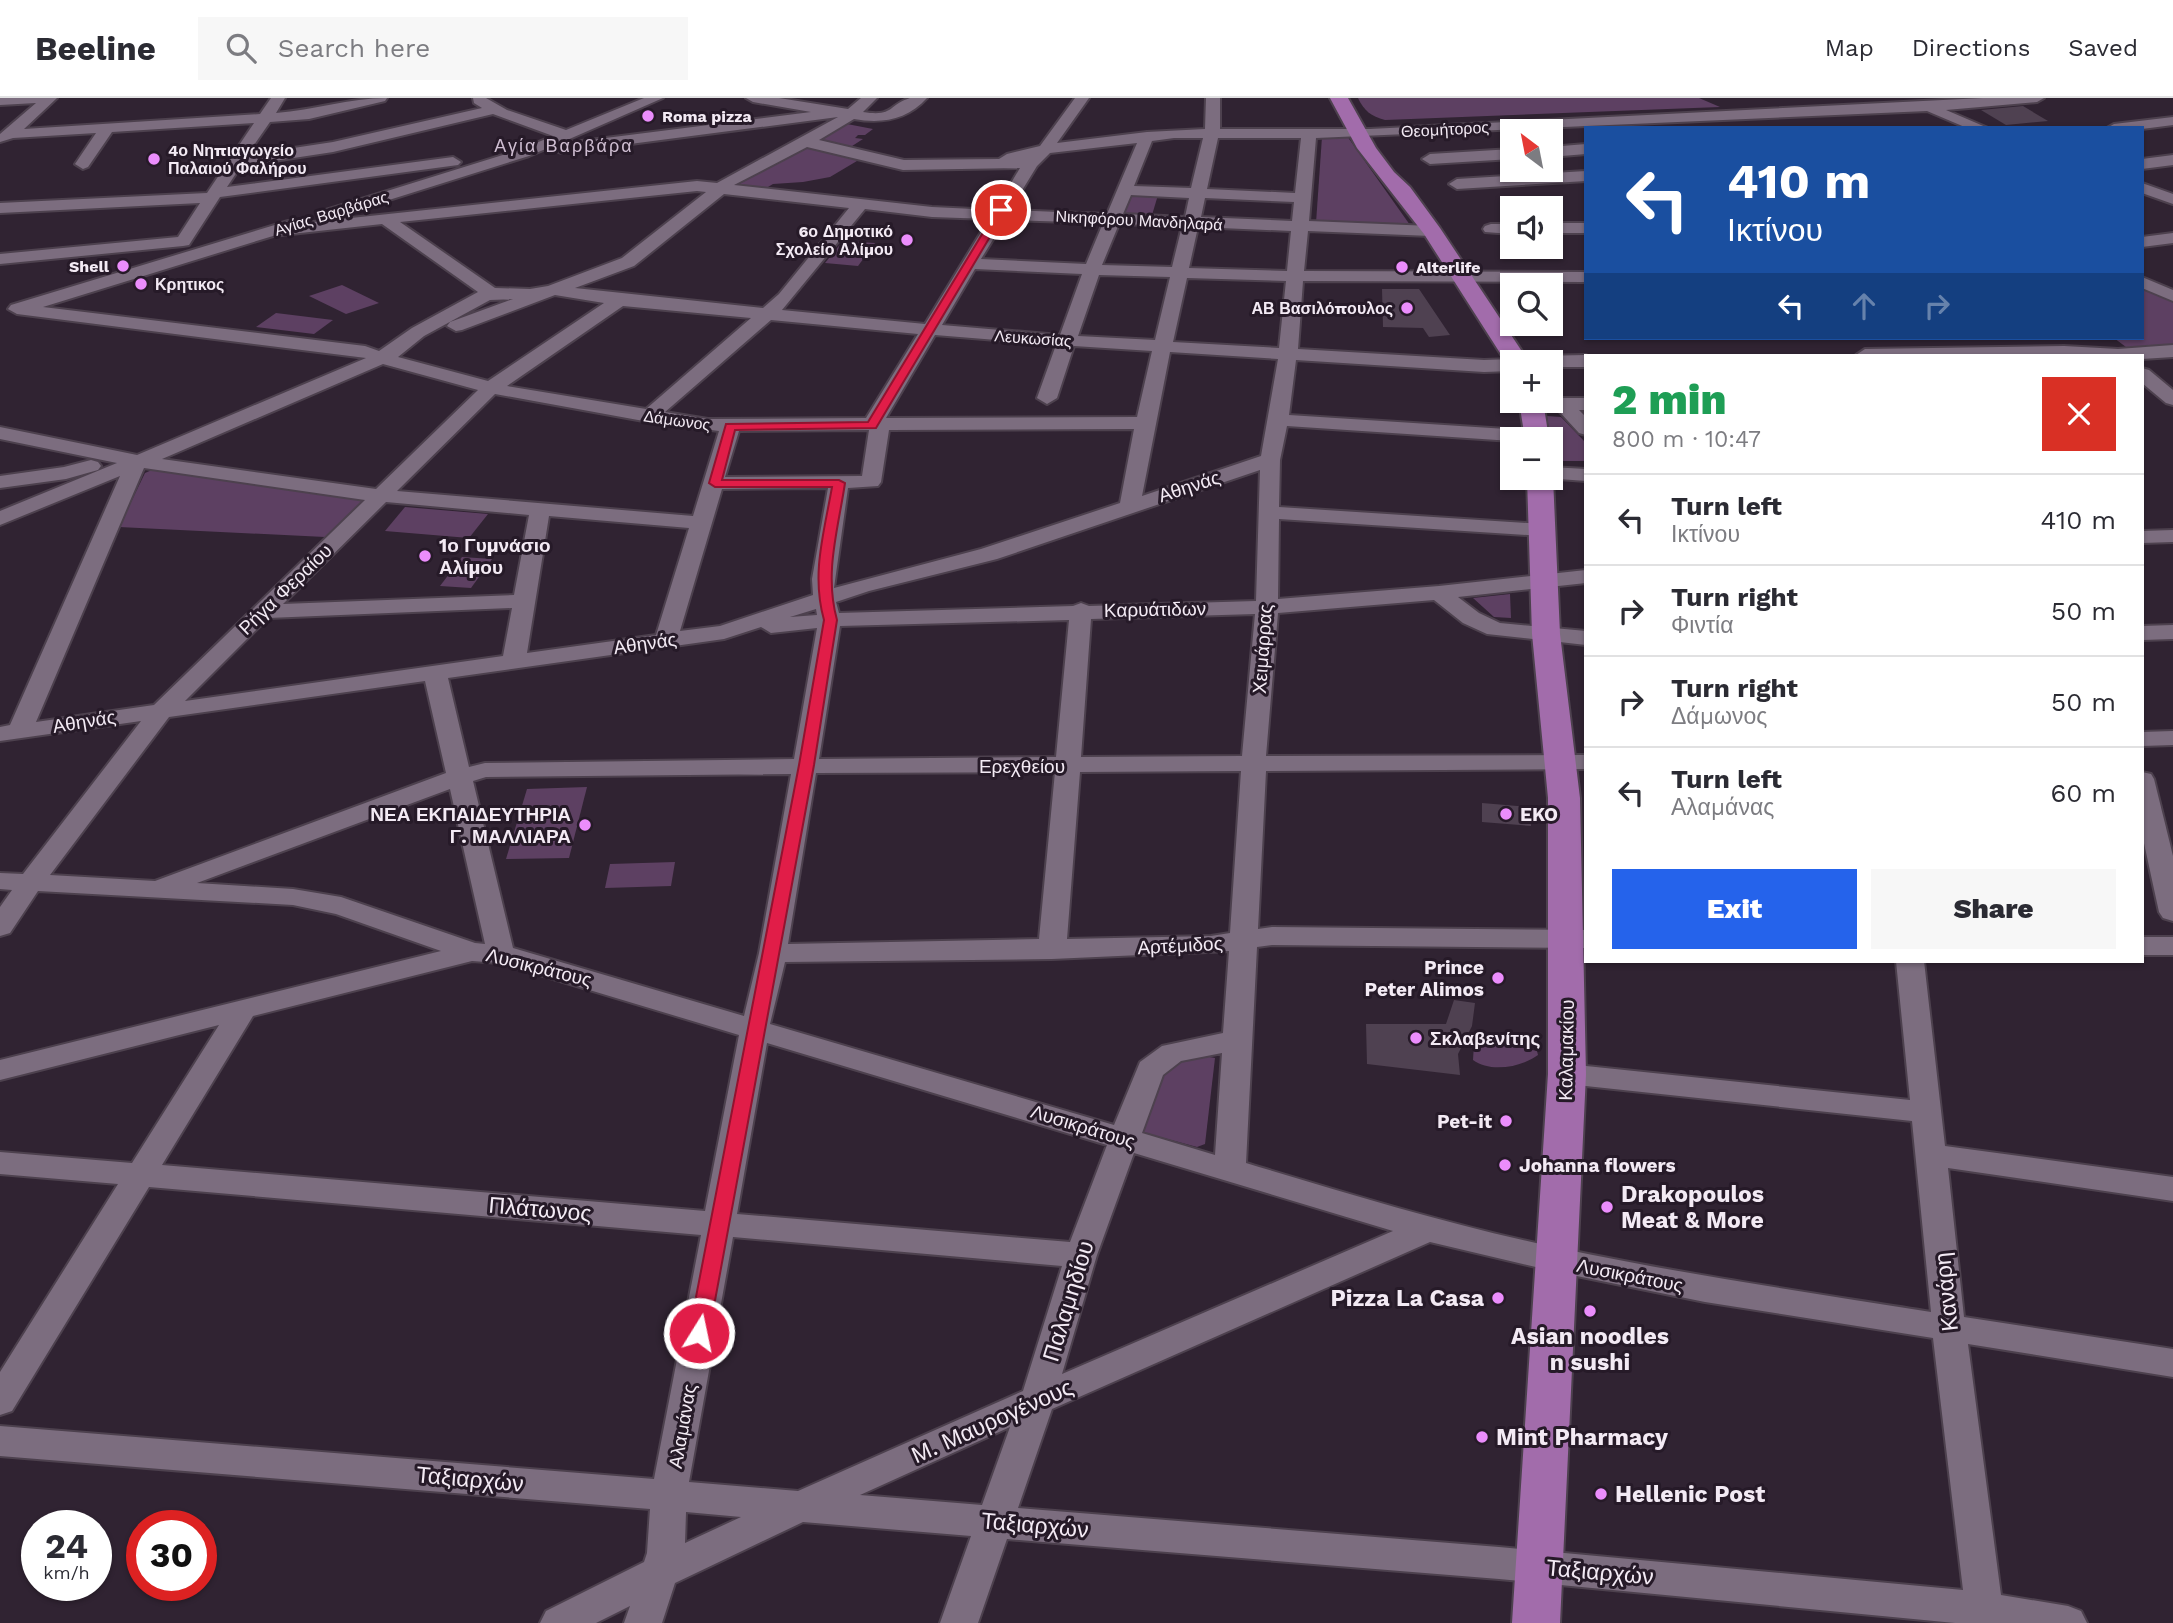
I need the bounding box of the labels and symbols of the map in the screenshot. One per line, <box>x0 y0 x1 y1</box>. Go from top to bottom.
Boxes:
place label: Roma pizza <box>662 107 752 126</box>
marker: Roma pizza <box>640 108 656 124</box>
street label: Θεομήτορος <box>1401 118 1490 141</box>
north arrow <box>1500 119 1563 182</box>
district label: Αγία Βαρβάρα <box>494 135 634 156</box>
place label: 4ο Νηπιαγωγείο Παλαιού Φαλήρου <box>168 141 307 178</box>
marker: 4ο Νηπιαγωγείο Παλαιού Φαλήρου <box>146 151 162 167</box>
pin <box>971 180 1031 240</box>
street label: Αγίας Βαρβάρας <box>272 187 391 240</box>
street label: Νικηφόρου Μανδηλαρά <box>1055 207 1223 234</box>
place label: 6ο Δημοτικό Σχολείο Αλίμου <box>776 222 893 259</box>
marker: 6ο Δημοτικό Σχολείο Αλίμου <box>899 232 915 248</box>
place label: Shell <box>69 257 110 276</box>
marker: Shell <box>115 258 131 274</box>
place label: Alterlife <box>1416 258 1481 277</box>
marker: Alterlife <box>1394 259 1410 275</box>
place label: Κρητικος <box>155 275 224 294</box>
marker: Κρητικος <box>133 276 149 292</box>
place label: ΑΒ Βασιλόπουλος <box>1252 299 1393 318</box>
marker: ΑΒ Βασιλόπουλος <box>1399 300 1415 316</box>
street label: Λευκωσίας <box>994 326 1072 351</box>
street label: Δάμωνος <box>642 406 712 435</box>
street label: Αθηνάς <box>1155 466 1223 507</box>
place label: 1ο Γυμνάσιο Αλίμου <box>439 534 551 579</box>
street label: Ρήγα Φεραίου <box>234 539 337 640</box>
marker: 1ο Γυμνάσιο Αλίμου <box>417 548 433 564</box>
street label: Καρυάτιδων <box>1104 597 1206 622</box>
street label: Χειμάρρας <box>1248 603 1277 695</box>
street label: Αθηνάς <box>612 628 678 659</box>
street label: Αθηνάς <box>51 705 117 738</box>
street label: Ερεχθείου <box>979 755 1065 778</box>
place label: ΝΕΑ ΕΚΠΑΙΔΕΥΤΗΡΙΑ Γ. ΜΑΛΛΙΑΡΑ <box>370 803 571 848</box>
place label: EKO <box>1520 803 1558 826</box>
marker: EKO <box>1498 806 1514 822</box>
marker: ΝΕΑ ΕΚΠΑΙΔΕΥΤΗΡΙΑ Γ. ΜΑΛΛΙΑΡΑ <box>577 817 593 833</box>
street label: Αρτέμιδος <box>1137 932 1223 959</box>
street label: Λυσικράτους <box>484 943 594 992</box>
place label: Prince Peter Alimos <box>1365 956 1484 1001</box>
marker: Prince Peter Alimos <box>1490 970 1506 986</box>
street label: Καλαμακίου <box>1554 999 1579 1101</box>
place label: Σκλαβενίτης <box>1430 1027 1541 1050</box>
marker: Σκλαβενίτης <box>1408 1030 1424 1046</box>
street label: Λυσικράτους <box>1028 1100 1138 1153</box>
place label: Pet-it <box>1437 1110 1493 1133</box>
marker: Pet-it <box>1498 1113 1514 1129</box>
place label: Johanna flowers <box>1519 1154 1676 1177</box>
marker: Johanna flowers <box>1497 1157 1513 1173</box>
place label: Drakopoulos Meat & More <box>1621 1181 1764 1234</box>
street label: Πλάτωνος <box>487 1192 593 1227</box>
marker: Drakopoulos Meat & More <box>1599 1199 1615 1215</box>
street label: Παλαμηδίου <box>1037 1238 1100 1365</box>
street label: Κανάρη <box>1929 1251 1964 1333</box>
street label: Λυσικράτους <box>1575 1254 1685 1297</box>
place label: Pizza La Casa <box>1330 1285 1485 1312</box>
marker: Pizza La Casa <box>1490 1290 1506 1306</box>
position arrow <box>662 1296 736 1370</box>
marker: Asian noodles n sushi <box>1582 1303 1598 1319</box>
place label: Asian noodles n sushi <box>1511 1323 1669 1376</box>
street label: Μ. Μαυρογένους <box>907 1374 1077 1469</box>
street label: Αλαμάνας <box>664 1382 701 1470</box>
place label: Mint Pharmacy <box>1496 1424 1668 1451</box>
marker: Mint Pharmacy <box>1474 1429 1490 1445</box>
street label: Ταξιαρχών <box>415 1461 525 1498</box>
place label: Hellenic Post <box>1615 1481 1765 1508</box>
marker: Hellenic Post <box>1593 1486 1609 1502</box>
street label: Ταξιαρχών <box>980 1507 1090 1544</box>
speed limit sign: 30 <box>126 1510 217 1601</box>
street label: Ταξιαρχών <box>1545 1554 1655 1591</box>

